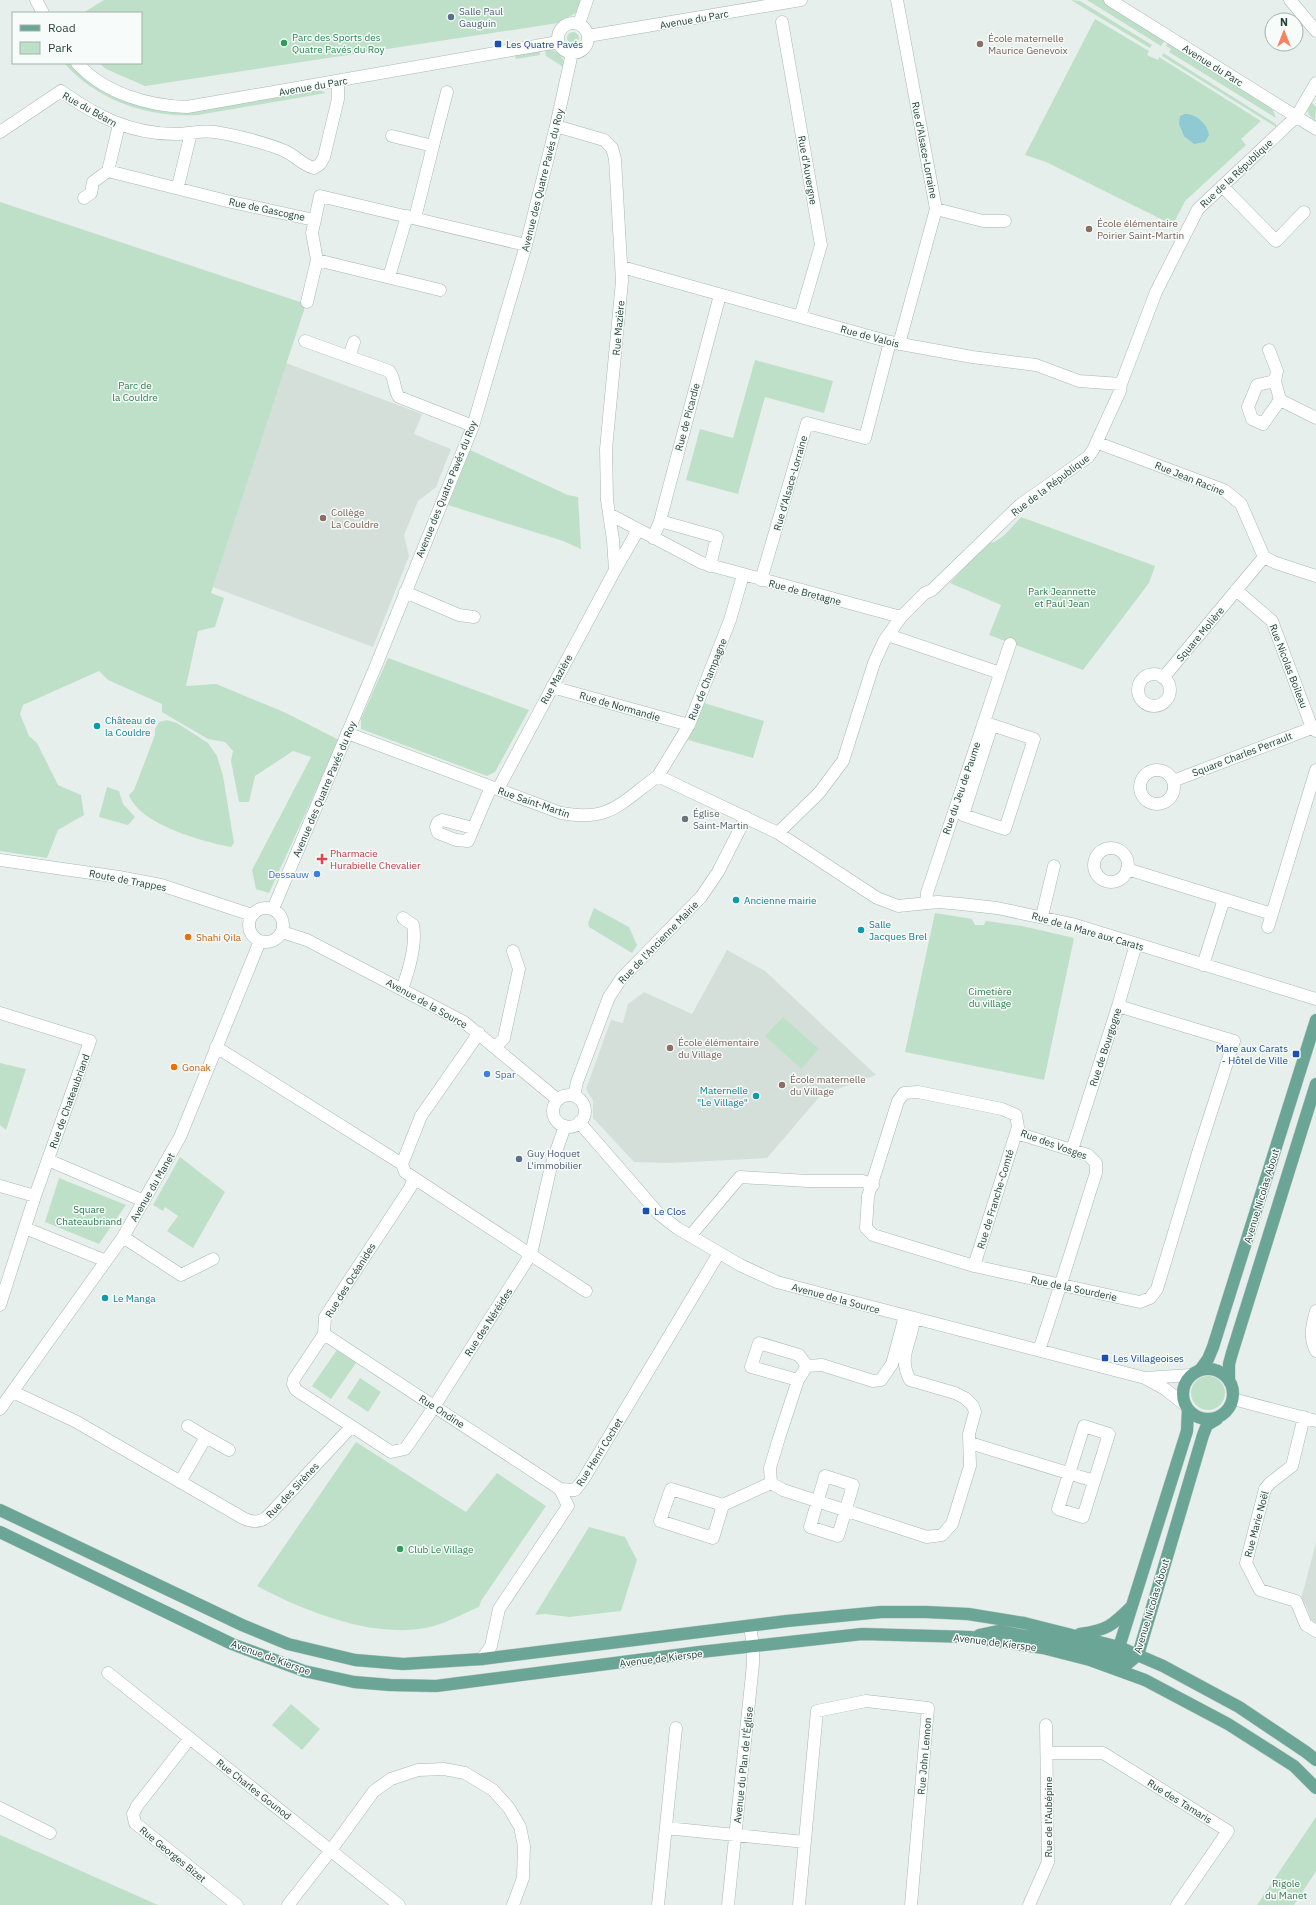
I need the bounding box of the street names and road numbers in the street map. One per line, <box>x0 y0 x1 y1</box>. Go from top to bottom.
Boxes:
street label: Avenue du Parc <box>659 7 729 32</box>
street label: Avenue du Parc <box>1180 41 1246 89</box>
street label: Avenue du Parc <box>278 74 348 99</box>
street label: Rue du Béarn <box>60 89 119 130</box>
street label: Rue d'Alsace-Lorraine <box>909 101 940 200</box>
street label: Avenue des Quatre Pavés du Roy <box>518 107 567 253</box>
street label: Rue d'Auvergne <box>795 135 820 206</box>
street label: Rue de la République <box>1197 136 1276 211</box>
street label: Rue de Gascogne <box>228 195 307 224</box>
street label: Rue Mazière <box>610 300 627 356</box>
street label: Rue de Valois <box>839 322 901 351</box>
street label: Rue de Picardie <box>672 381 703 453</box>
street label: Avenue des Quatre Pavés du Roy <box>413 419 480 560</box>
street label: Rue d'Alsace-Lorraine <box>771 434 810 532</box>
street label: Rue de la République <box>1008 451 1093 519</box>
street label: Rue Jean Racine <box>1153 459 1227 499</box>
street label: Rue de Bretagne <box>767 577 843 609</box>
street label: Square Molière <box>1174 604 1227 664</box>
street label: Rue Nicolas Boileau <box>1266 622 1311 710</box>
street label: Rue de Champagne <box>685 636 730 722</box>
street label: Rue Mazière <box>537 652 576 707</box>
street label: Rue de Normandie <box>578 689 662 724</box>
street label: Avenue des Quatre Pavés du Roy <box>290 719 359 859</box>
street label: Square Charles Perrault <box>1190 729 1295 780</box>
street label: Rue du Jeu de Paume <box>939 740 984 836</box>
street label: Rue Saint-Martin <box>496 784 572 821</box>
street label: Route de Trappes <box>88 867 168 894</box>
street label: Rue de l'Ancienne Mairie <box>615 898 702 986</box>
street label: Rue de la Mare aux Carats <box>1030 909 1146 954</box>
street label: Avenue de la Source <box>384 976 470 1031</box>
street label: Rue de Bourgogne <box>1087 1006 1124 1088</box>
street label: Rue de Chateaubriand <box>46 1052 93 1150</box>
street label: Rue des Vosges <box>1019 1126 1089 1163</box>
street label: Rue de Franche-Comté <box>974 1147 1017 1251</box>
street label: Avenue Nicolas About <box>1241 1147 1282 1245</box>
street label: Avenue du Manet <box>127 1150 178 1224</box>
street label: Rue des Océanides <box>322 1240 379 1320</box>
street label: Rue de la Sourderie <box>1030 1273 1119 1304</box>
street label: Avenue de la Source <box>790 1280 882 1317</box>
street label: Rue des Néréides <box>462 1286 515 1359</box>
street label: Rue Ondine <box>416 1392 468 1431</box>
street label: Rue Henri Cochet <box>573 1415 626 1489</box>
street label: Rue des Sirènes <box>263 1460 322 1521</box>
street label: Rue Marie Noël <box>1241 1489 1272 1559</box>
street label: Avenue Nicolas About <box>1131 1557 1172 1655</box>
street label: Avenue de Kierspe <box>953 1631 1038 1654</box>
street label: Avenue de Kierspe <box>229 1637 313 1678</box>
street label: Avenue de Kierspe <box>619 1647 704 1670</box>
street label: Avenue du Plan de l'Église <box>731 1706 756 1824</box>
street label: Rue John Lennon <box>915 1717 934 1795</box>
street label: Rue Charles Gounod <box>214 1756 294 1823</box>
street label: Rue de l'Aubépine <box>1042 1776 1055 1858</box>
street label: Rue des Tamaris <box>1145 1776 1215 1827</box>
street label: Rue Georges Bizet <box>137 1824 209 1886</box>

